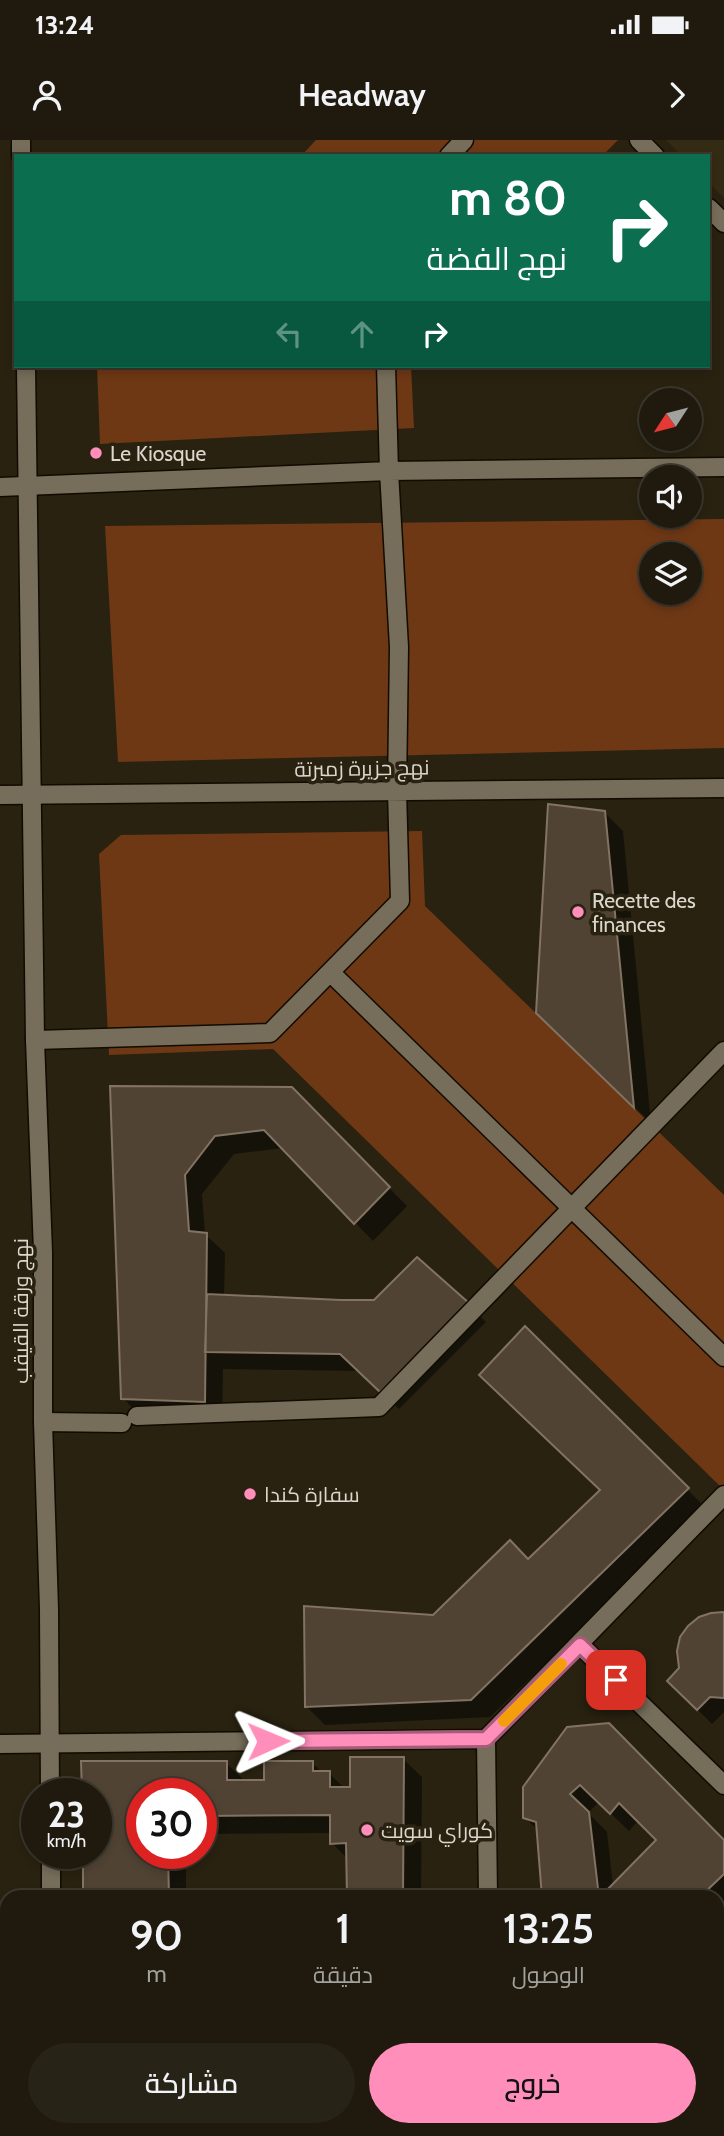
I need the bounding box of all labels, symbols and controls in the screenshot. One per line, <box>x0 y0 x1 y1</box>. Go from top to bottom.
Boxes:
text: 13:24 <box>35 9 94 41</box>
text: Headway <box>298 75 426 114</box>
icon: person <box>28 76 66 114</box>
icon: forward <box>658 76 696 114</box>
text: 80 m <box>449 168 567 227</box>
icon: right <box>591 182 682 273</box>
text: نهج الفضة <box>426 239 567 278</box>
icon: left <box>270 315 308 353</box>
icon: ahead <box>343 315 381 353</box>
icon: right <box>416 315 454 353</box>
north arrow <box>639 388 702 452</box>
map controls <box>639 388 702 605</box>
place label: Le Kiosque <box>110 441 207 466</box>
marker: Le Kiosque <box>88 445 104 461</box>
button: sound <box>639 465 702 528</box>
button: layers <box>639 542 702 605</box>
street label: نهج جزيرة زمبرتة <box>294 754 430 784</box>
place label: Recette des finances <box>592 888 696 937</box>
marker: Recette des finances <box>570 904 586 920</box>
street label: نهج ورقة القيقب <box>8 1238 35 1384</box>
place label: سفارة كندا <box>264 1482 360 1507</box>
marker: سفارة كندا <box>242 1486 258 1502</box>
pin <box>586 1650 646 1710</box>
icon: arrive <box>597 1661 635 1699</box>
position arrow <box>231 1704 305 1778</box>
speed limit sign: 30 <box>126 1778 217 1869</box>
text: 23 <box>48 1793 85 1836</box>
place label: كوراي سويت <box>381 1818 493 1847</box>
marker: كوراي سويت <box>359 1822 375 1838</box>
text: km/h <box>47 1830 86 1852</box>
text: 1 <box>336 1902 350 1954</box>
text: 13:25 <box>503 1902 594 1954</box>
text: 90 <box>130 1909 183 1961</box>
text: m <box>146 1960 167 1988</box>
text: دقيقة <box>313 1961 373 1989</box>
text: الوصول <box>512 1961 585 1989</box>
button: مشاركة <box>28 2043 355 2123</box>
button: خروج <box>369 2043 696 2123</box>

